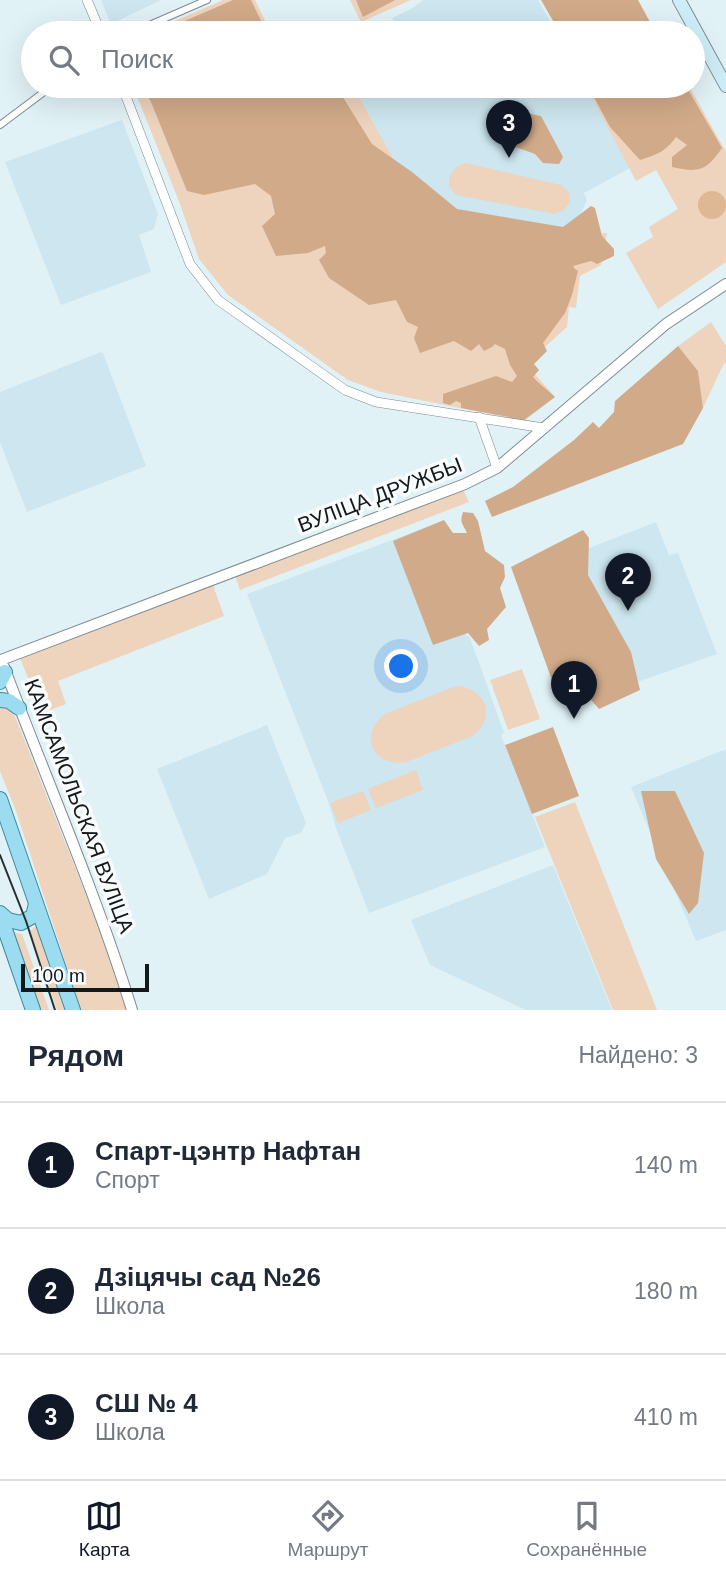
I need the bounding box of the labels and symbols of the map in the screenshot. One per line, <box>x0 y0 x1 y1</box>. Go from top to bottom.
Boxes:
pin: 3 <box>486 100 532 158</box>
street label: ВУЛІЦА ДРУЖБЫ <box>295 453 465 536</box>
pin: 2 <box>605 553 651 611</box>
your location <box>384 649 418 683</box>
pin: 1 <box>551 661 597 719</box>
street label: КАМСАМОЛЬСКАЯ ВУЛІЦА <box>20 675 139 936</box>
scale bar <box>21 961 149 993</box>

